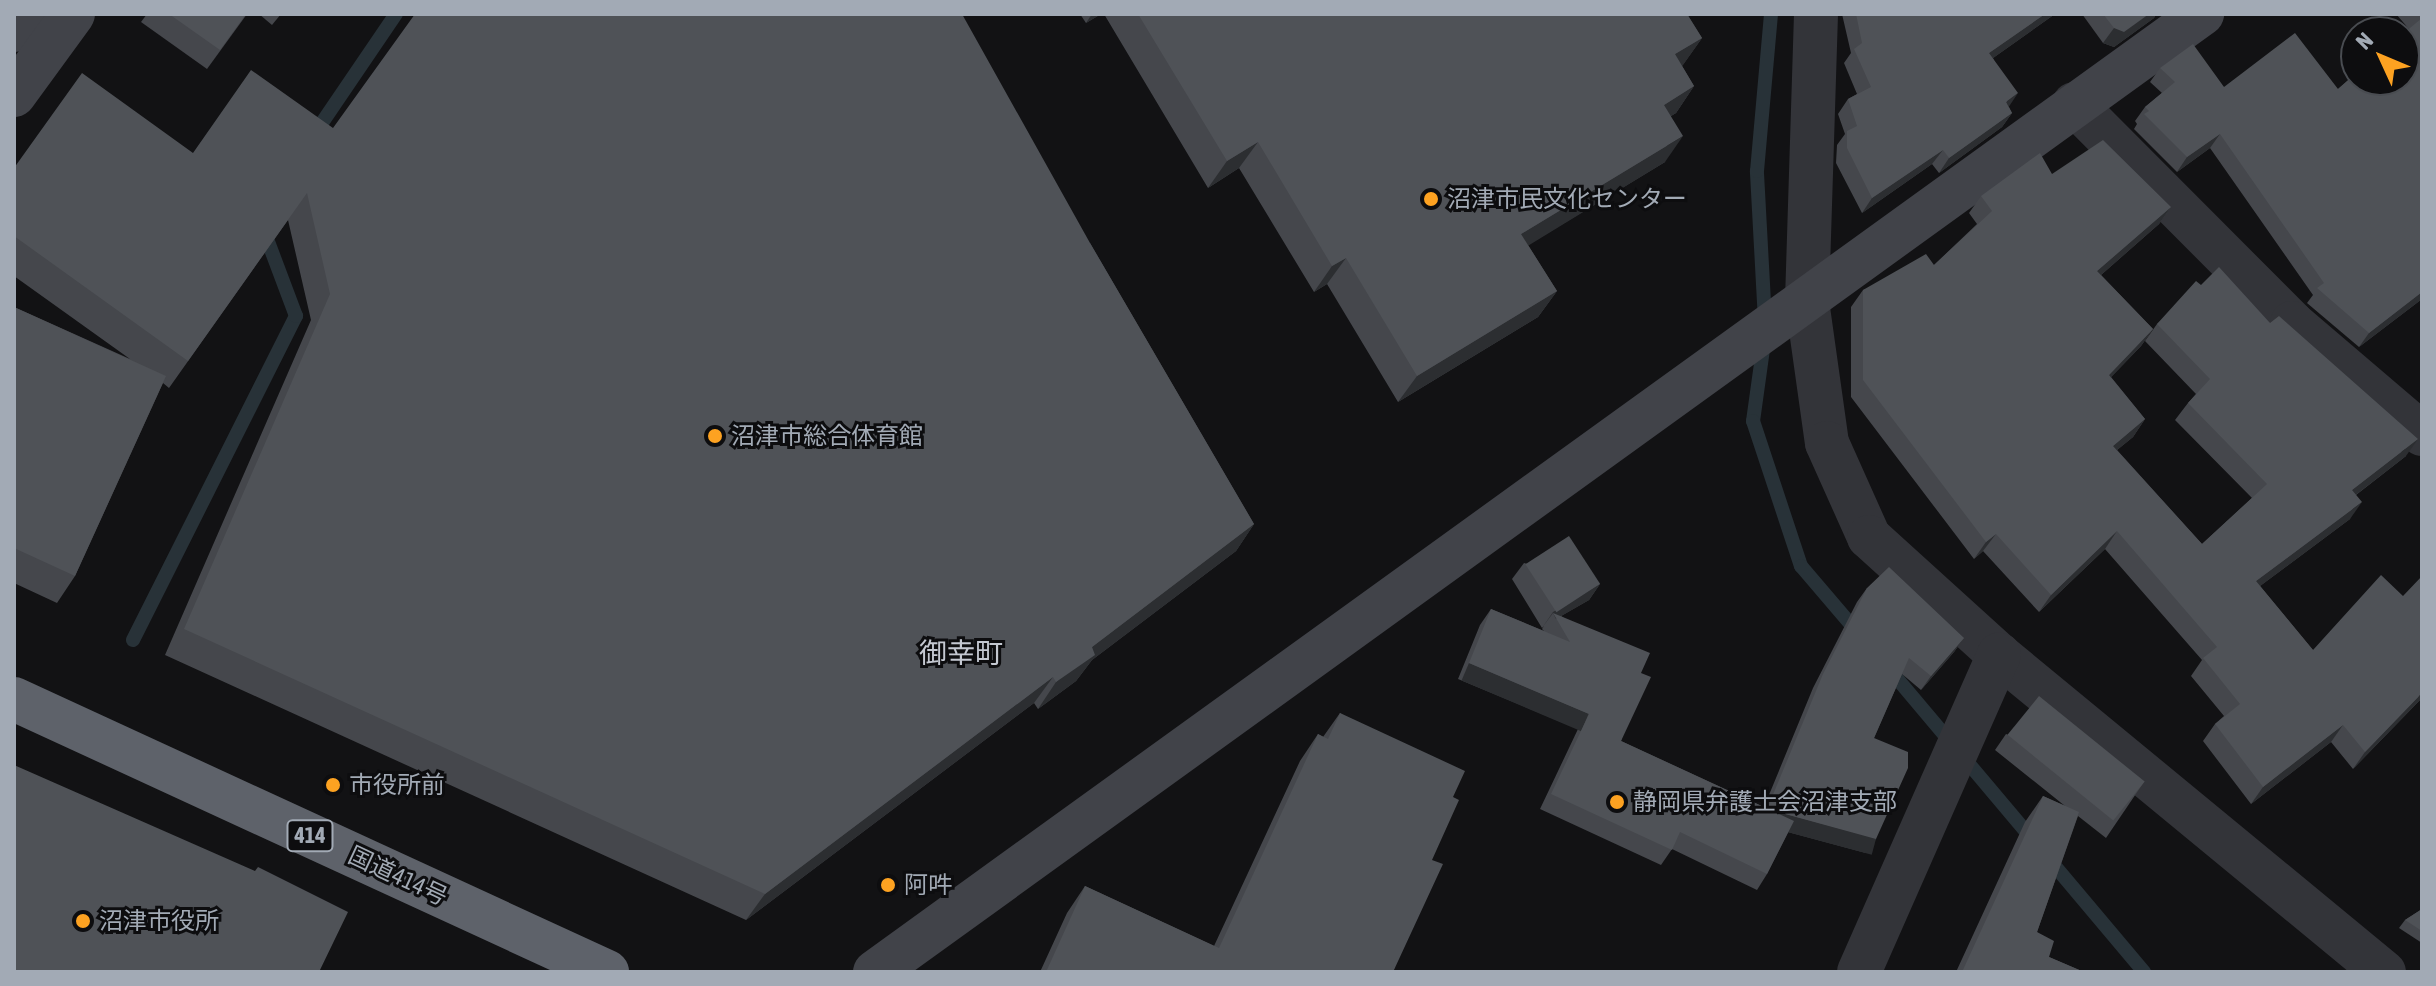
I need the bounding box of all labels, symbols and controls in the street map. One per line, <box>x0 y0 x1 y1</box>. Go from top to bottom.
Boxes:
north arrow <box>2340 16 2420 96</box>
text: N <box>2350 27 2378 54</box>
place label: 沼津市民文化センター <box>1447 185 1687 213</box>
marker: 沼津市民文化センター <box>1422 190 1440 208</box>
place label: 沼津市総合体育館 <box>731 422 923 450</box>
marker: 沼津市総合体育館 <box>706 427 724 445</box>
district label: 御幸町 <box>919 636 1003 670</box>
place label: 市役所前 <box>349 771 445 799</box>
marker: 市役所前 <box>324 776 342 794</box>
place label: 静岡県弁護士会沼津支部 <box>1633 788 1897 816</box>
marker: 静岡県弁護士会沼津支部 <box>1608 793 1626 811</box>
road number: 414 <box>286 818 334 854</box>
street label: 国道414号 <box>344 841 452 911</box>
place label: 阿吽 <box>904 871 952 899</box>
marker: 阿吽 <box>879 876 897 894</box>
place label: 沼津市役所 <box>99 907 219 935</box>
marker: 沼津市役所 <box>74 912 92 930</box>

